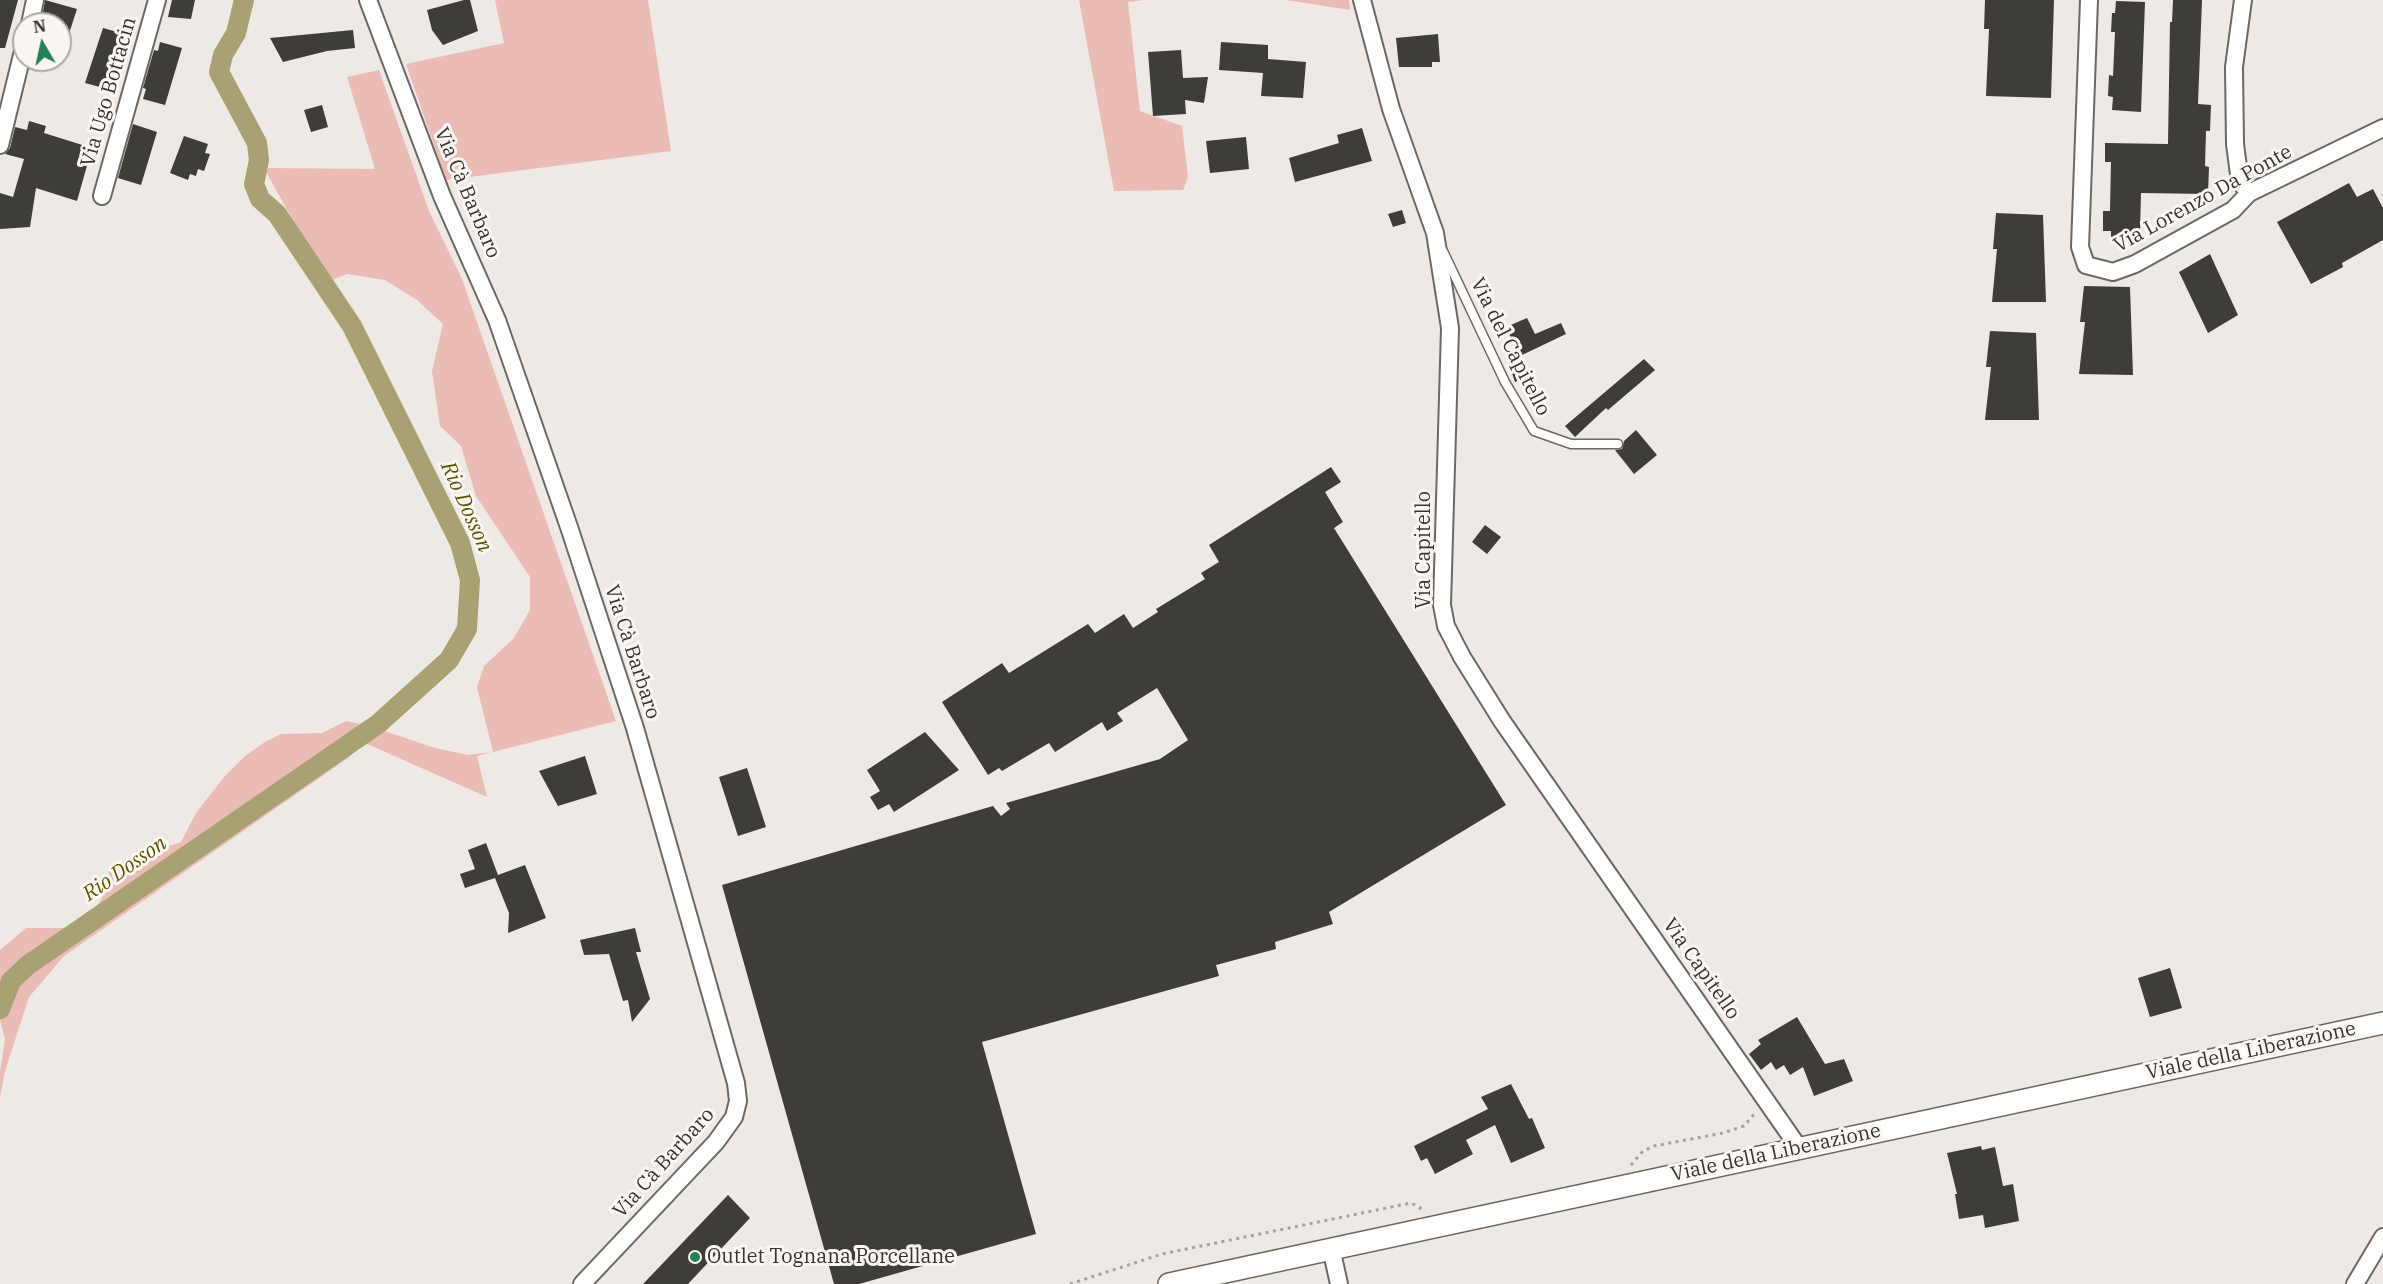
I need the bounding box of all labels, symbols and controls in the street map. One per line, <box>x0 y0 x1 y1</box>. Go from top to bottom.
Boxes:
north arrow <box>12 12 72 72</box>
street label: Via Ugo Bottacin <box>76 14 142 170</box>
text: N <box>32 15 47 37</box>
street label: Via Cà Barbaro <box>429 124 505 262</box>
street label: Via Lorenzo Da Ponte <box>2110 140 2296 258</box>
street label: Via del Capitello <box>1465 274 1555 420</box>
water label: Rio Dosson <box>435 458 497 556</box>
street label: Via Capitello <box>1412 491 1436 609</box>
street label: Via Cà Barbaro <box>599 582 665 722</box>
water label: Rio Dosson <box>78 831 172 907</box>
street label: Via Capitello <box>1657 914 1745 1024</box>
street label: Viale della Liberazione <box>2144 1017 2358 1085</box>
street label: Via Cà Barbaro <box>608 1103 720 1223</box>
street label: Viale della Liberazione <box>1669 1119 1883 1187</box>
place label: Outlet Tognana Porcellane <box>707 1245 955 1269</box>
marker: Outlet Tognana Porcellane <box>688 1250 702 1264</box>

